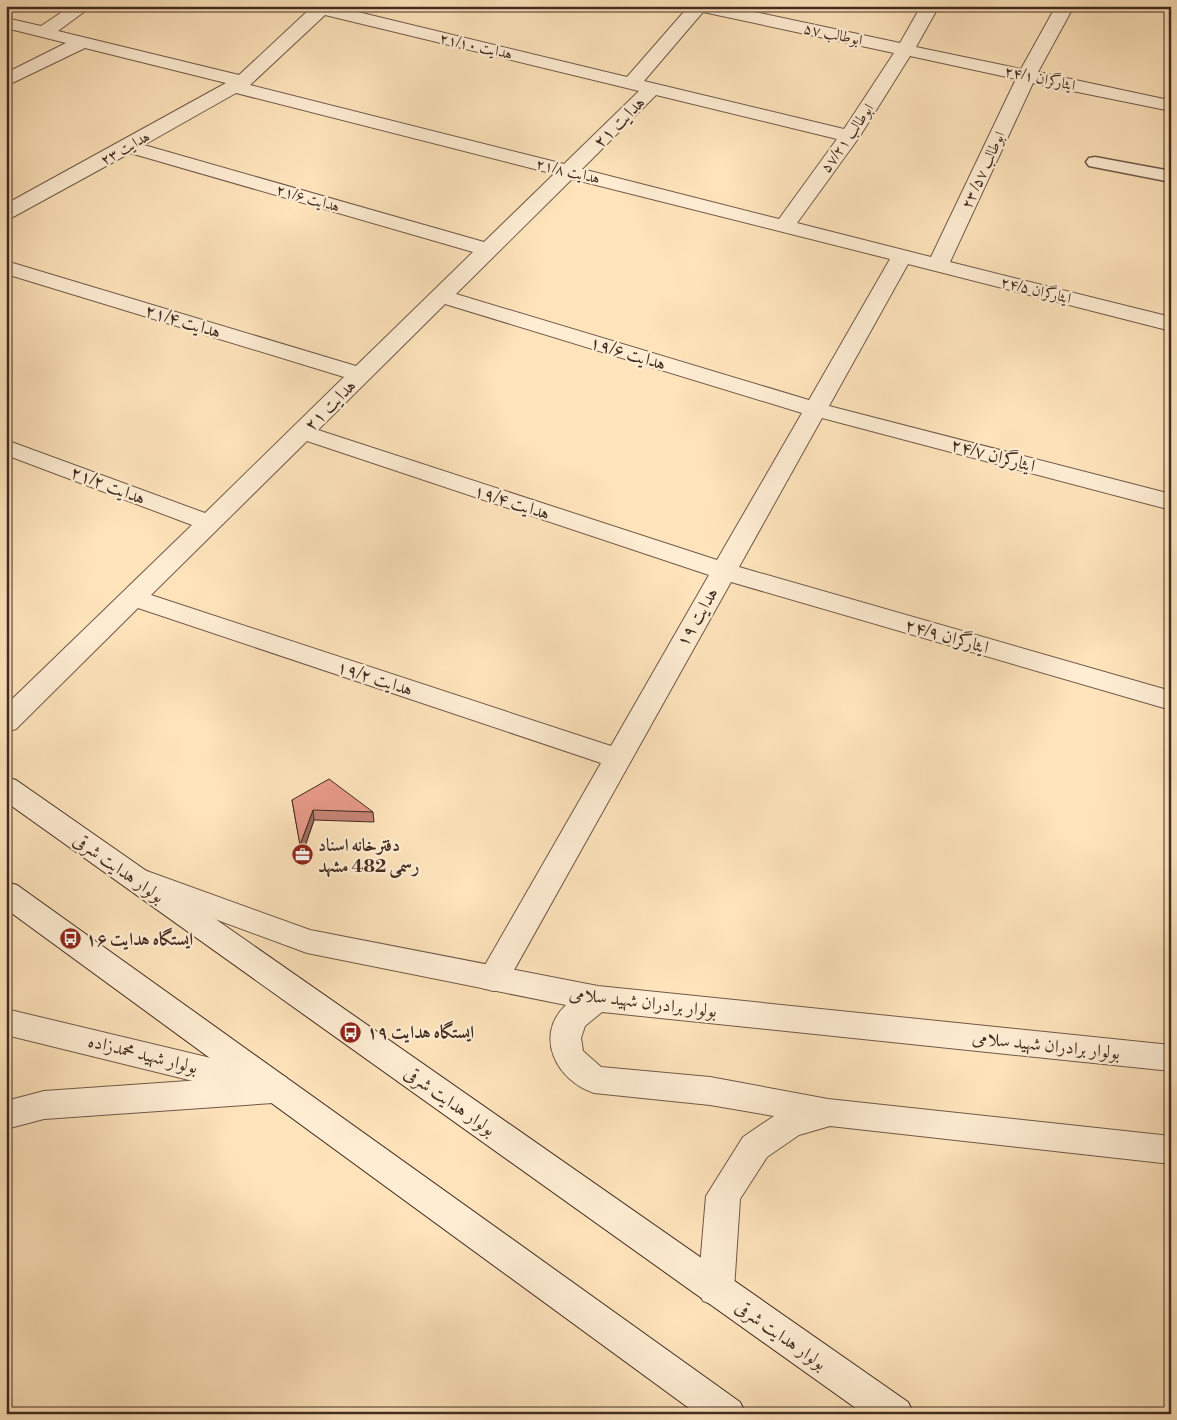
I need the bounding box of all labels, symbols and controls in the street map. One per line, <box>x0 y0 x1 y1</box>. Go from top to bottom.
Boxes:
street label: ابوطالب ۵۷ <box>802 19 864 50</box>
street label: هدایت ۲۱/۱۰ <box>438 29 514 64</box>
street label: ایثارگران ۲۴/۱ <box>1003 61 1077 95</box>
street label: هدایت ۲۱ <box>588 91 650 153</box>
street label: ابوطالب ۵۷/۲۱ <box>817 100 878 177</box>
street label: هدایت ۲۳ <box>97 127 153 170</box>
street label: ابوطالب ۵۷/ ۲۳ <box>957 128 1010 212</box>
street label: هدایت ۲۱/۸ <box>534 154 602 189</box>
street label: هدایت ۲۱/۶ <box>274 180 342 217</box>
street label: ایثارگران ۲۴/۵ <box>999 272 1073 308</box>
street label: هدایت ۲۱/۴ <box>142 299 224 344</box>
street label: هدایت ۱۹/۶ <box>587 331 669 376</box>
street label: هدایت ۲۱ <box>299 374 361 436</box>
street label: ایثارگران ۲۴/۷ <box>948 432 1038 478</box>
street label: هدایت ۲۱/۲ <box>67 461 149 510</box>
street label: هدایت ۱۹/۴ <box>471 479 553 526</box>
street label: هدایت ۱۹ <box>671 584 724 651</box>
street label: ایثارگران ۲۴/۹ <box>902 613 992 659</box>
street label: هدایت ۱۹/۲ <box>334 655 416 702</box>
street label: بولوار هدایت شرقی <box>69 829 169 908</box>
place label: دفترخانه اسناد رسمی 482 مشهد <box>318 834 419 878</box>
office icon: دفترخانه اسناد رسمی 482 مشهد <box>290 843 314 867</box>
bus stop icon: ایستگاه هدایت ۱۶ <box>58 927 82 951</box>
place label: ایستگاه هدایت ۱۶ <box>86 927 193 951</box>
street label: بولوار برادران شهید سلامی <box>568 982 718 1023</box>
bus stop icon: ایستگاه هدایت ۱۹ <box>339 1020 363 1044</box>
place label: ایستگاه هدایت ۱۹ <box>367 1020 474 1044</box>
street label: بولوار برادران شهید سلامی <box>971 1026 1121 1065</box>
street label: بولوار شهید محمدزاده <box>86 1030 200 1079</box>
street label: بولوار هدایت شرقی <box>400 1062 500 1141</box>
street label: بولوار هدایت شرقی <box>731 1296 831 1375</box>

